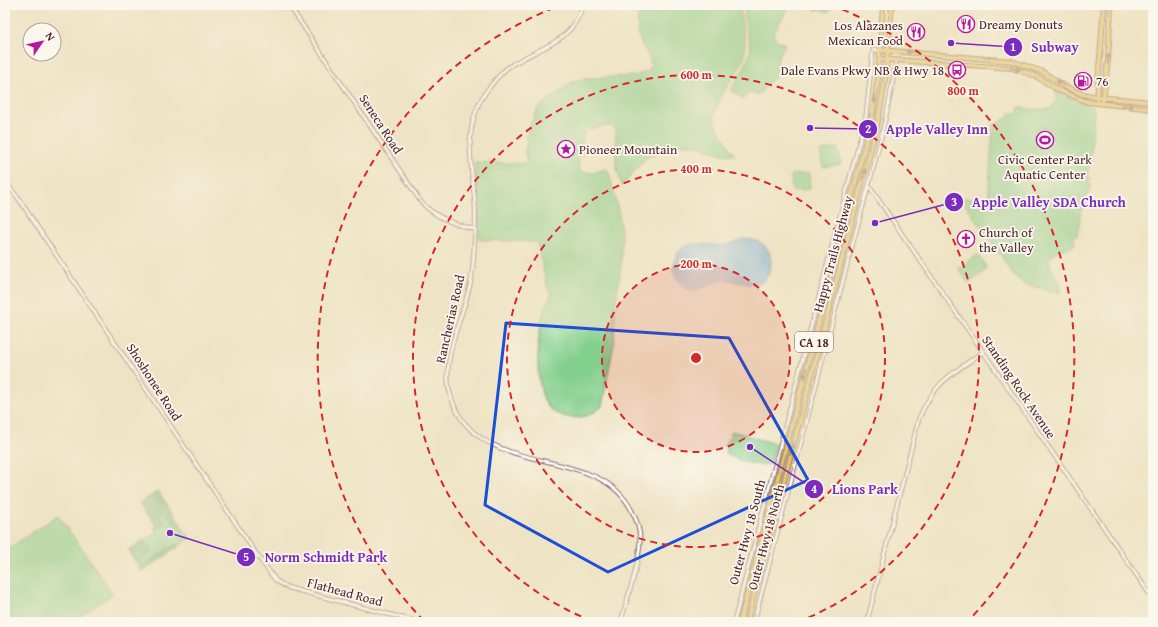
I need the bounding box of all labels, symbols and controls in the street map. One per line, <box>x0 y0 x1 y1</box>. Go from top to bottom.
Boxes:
restaurant icon: Dreamy Donuts <box>956 14 976 34</box>
place label: Dreamy Donuts <box>979 15 1063 34</box>
place label: Los Alazanes Mexican Food <box>828 16 903 50</box>
north arrow <box>22 22 62 62</box>
restaurant icon: Los Alazanes Mexican Food <box>906 22 926 42</box>
text: N <box>42 29 59 44</box>
callout: Subway <box>1003 34 1086 60</box>
text: Subway <box>1031 37 1079 57</box>
text: 1 <box>1010 38 1016 55</box>
one-way arrow <box>905 49 917 56</box>
one-way arrow <box>1104 53 1111 65</box>
bus stop icon: Dale Evans Pkwy NB & Hwy 18 <box>947 60 967 80</box>
place label: Dale Evans Pkwy NB & Hwy 18 <box>781 61 944 80</box>
text: 600 m <box>680 66 713 83</box>
one-way arrow <box>1009 67 1021 73</box>
fuel station icon: 76 <box>1073 71 1093 91</box>
place label: 76 <box>1096 72 1109 91</box>
one-way arrow <box>1055 80 1067 87</box>
text: 800 m <box>947 82 980 99</box>
street label: Seneca Road <box>355 90 407 158</box>
one-way arrow <box>872 92 878 104</box>
one-way arrow <box>1122 103 1134 110</box>
callout: Apple Valley Inn <box>858 116 996 142</box>
text: Apple Valley Inn <box>886 119 989 139</box>
text: 2 <box>865 120 871 137</box>
sports icon: Civic Center Park Aquatic Center <box>1035 130 1055 150</box>
place icon: Pioneer Mountain <box>556 139 576 159</box>
place label: Pioneer Mountain <box>579 140 678 159</box>
place label: Civic Center Park Aquatic Center <box>998 150 1092 184</box>
text: 400 m <box>680 160 713 177</box>
one-way arrow <box>861 168 867 180</box>
callout: Apple Valley SDA Church <box>944 189 1133 215</box>
text: Apple Valley SDA Church <box>972 192 1127 212</box>
street label: Happy Trails Highway <box>808 193 858 314</box>
text: 3 <box>951 193 957 210</box>
place label: Church of the Valley <box>979 223 1034 257</box>
church icon: Church of the Valley <box>956 229 976 249</box>
text: 200 m <box>680 255 713 272</box>
street label: Rancherias Road <box>431 273 469 365</box>
road number: CA 18 <box>795 332 833 352</box>
street label: Standing Rock Avenue <box>977 332 1061 442</box>
street label: Shoshonee Road <box>122 340 186 425</box>
centre of rings <box>689 351 703 365</box>
one-way arrow <box>802 368 808 380</box>
one-way arrow <box>790 443 796 455</box>
callout: Lions Park <box>804 476 906 502</box>
street label: Outer Hwy 18 South <box>724 477 770 587</box>
text: Lions Park <box>832 479 899 499</box>
text: 4 <box>811 480 817 497</box>
street label: Outer Hwy 18 North <box>743 481 789 592</box>
callout: Norm Schmidt Park <box>236 544 395 570</box>
text: Norm Schmidt Park <box>265 547 388 567</box>
text: 5 <box>243 548 249 565</box>
street label: Flathead Road <box>305 573 385 611</box>

